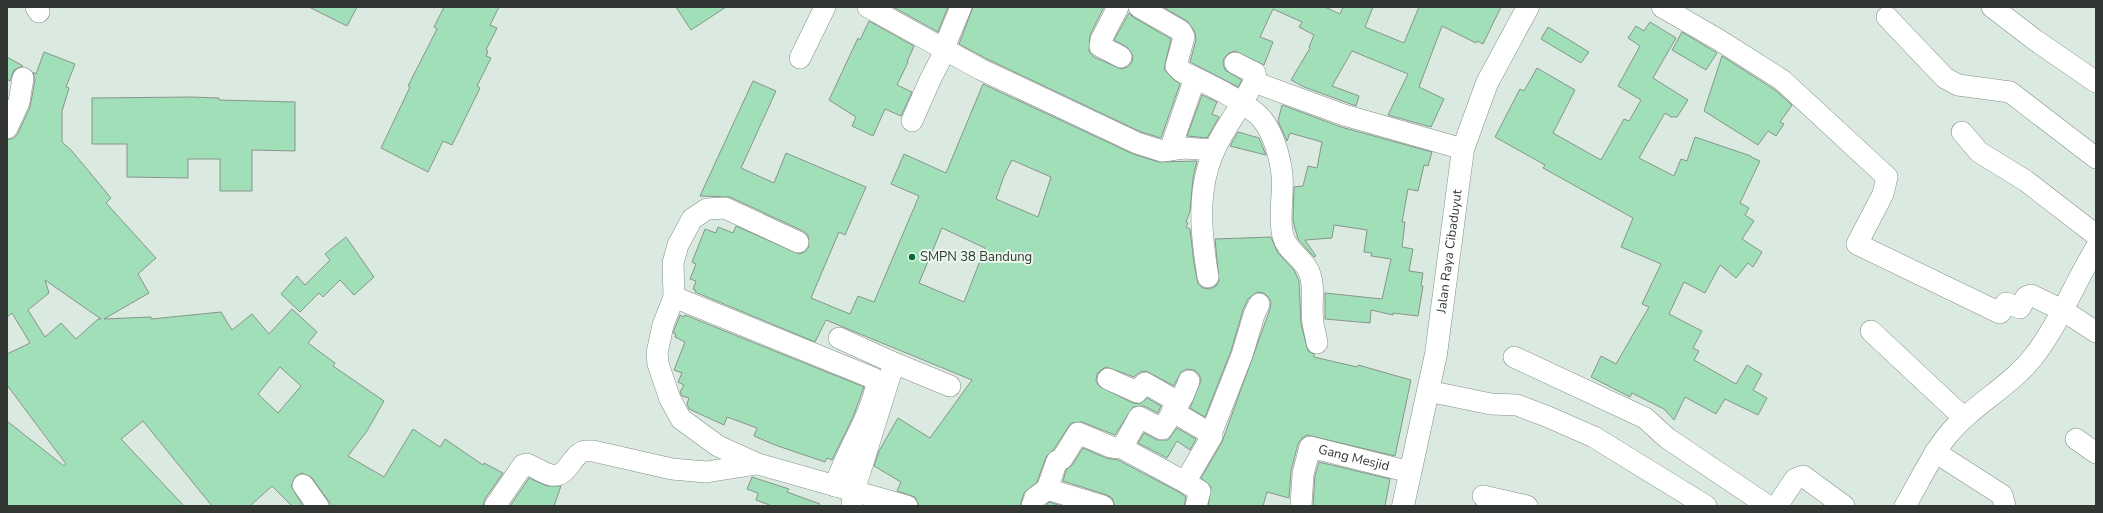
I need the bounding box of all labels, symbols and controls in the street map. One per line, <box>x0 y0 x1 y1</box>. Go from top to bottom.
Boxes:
street label: Jalan Raya Cibaduyut <box>1432 188 1467 315</box>
place label: SMPN 38 Bandung <box>920 248 1032 266</box>
marker: SMPN 38 Bandung <box>907 252 917 262</box>
street label: Gang Mesjid <box>1316 440 1391 475</box>

